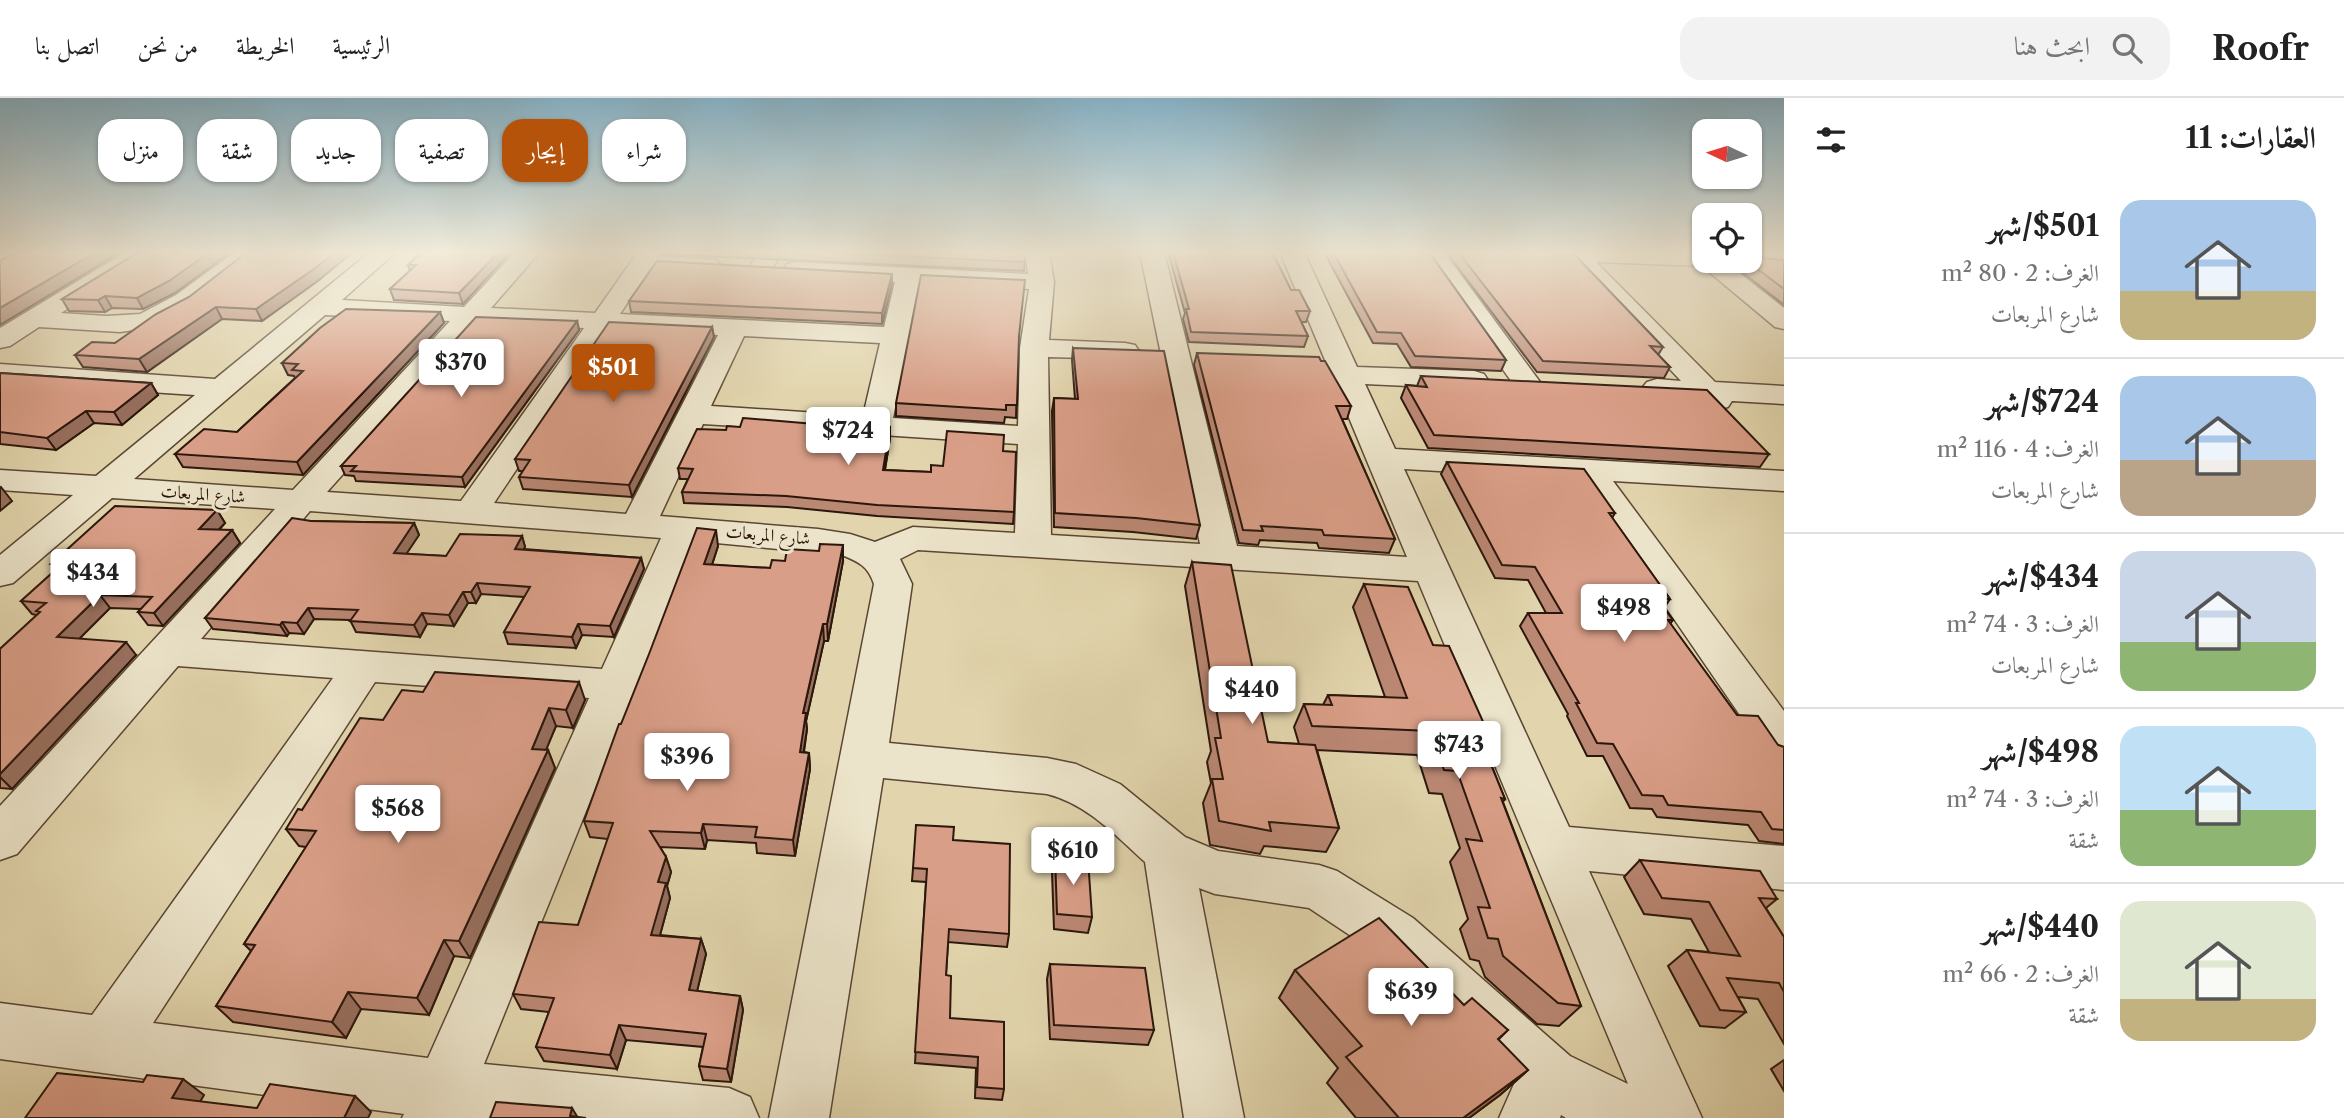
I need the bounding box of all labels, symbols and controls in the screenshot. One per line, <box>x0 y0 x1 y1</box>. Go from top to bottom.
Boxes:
search box <box>1680 17 2170 80</box>
text: Roofr <box>2212 28 2309 69</box>
icon: search <box>2108 29 2146 67</box>
text: ابحث هنا <box>2014 30 2090 62</box>
text: اتصل بنا <box>35 31 99 60</box>
text: من نحن <box>137 31 198 60</box>
text: الخريطة <box>236 31 294 60</box>
text: الرئيسية <box>332 31 390 60</box>
chip: منزل <box>98 119 183 182</box>
chip: شقة <box>197 119 277 182</box>
chip: جديد <box>291 119 381 182</box>
chip: تصفية <box>395 119 488 182</box>
chip: إيجار <box>502 119 588 182</box>
chip: شراء <box>602 119 686 182</box>
north arrow <box>1692 119 1762 189</box>
map controls <box>1692 119 1762 273</box>
text: العقارات: 11 <box>2185 119 2316 156</box>
icon: filters <box>1812 121 1850 159</box>
button: locate <box>1692 203 1762 273</box>
text: $501/شهر <box>1987 207 2099 244</box>
icon: home <box>2176 228 2260 312</box>
text: الغرف: 2 · 80 m² <box>1941 259 2099 287</box>
text: شارع المربعات <box>1991 300 2099 328</box>
pin: $370 <box>420 340 502 399</box>
pin: $501 <box>572 344 654 404</box>
text: $370 <box>435 348 487 376</box>
text: $501 <box>588 353 638 381</box>
text: $724/شهر <box>1985 383 2099 420</box>
icon: home <box>2176 404 2260 488</box>
pin: $724 <box>807 408 889 467</box>
text: $724 <box>822 416 874 444</box>
text: الغرف: 4 · 116 m² <box>1937 435 2099 463</box>
text: شارع المربعات <box>1991 476 2099 504</box>
street label: شارع المربعات <box>160 480 246 512</box>
street label: شارع المربعات <box>724 520 811 554</box>
pin: $434 <box>52 550 134 609</box>
text: $434 <box>66 558 120 586</box>
text: $434/شهر <box>1984 558 2099 595</box>
icon: home <box>2176 579 2260 663</box>
pin: $498 <box>1583 584 1665 644</box>
text: $498 <box>1597 593 1651 621</box>
text: الغرف: 3 · 74 m² <box>1946 610 2099 638</box>
text: شارع المربعات <box>1991 651 2099 679</box>
pin: $440 <box>1211 666 1293 726</box>
text: $440 <box>1225 675 1279 703</box>
pin: $743 <box>1418 722 1500 781</box>
text: $743 <box>1434 730 1484 758</box>
text: $498/شهر <box>1982 733 2099 770</box>
pin: $396 <box>646 734 728 793</box>
text: $396 <box>660 742 714 770</box>
icon: home <box>2176 754 2260 838</box>
text: الغرف: 3 · 74 m² <box>1946 785 2099 813</box>
pin: $568 <box>357 786 439 845</box>
text: $568 <box>371 794 425 822</box>
text: شقة <box>2069 826 2099 854</box>
pin: $610 <box>1032 828 1114 887</box>
text: $610 <box>1047 836 1099 864</box>
text: $440/شهر <box>1982 908 2099 945</box>
icon: home <box>2176 929 2260 1013</box>
text: الغرف: 2 · 66 m² <box>1943 960 2099 988</box>
pin: $639 <box>1370 968 1452 1028</box>
text: $639 <box>1384 977 1438 1005</box>
text: شقة <box>2069 1001 2099 1029</box>

